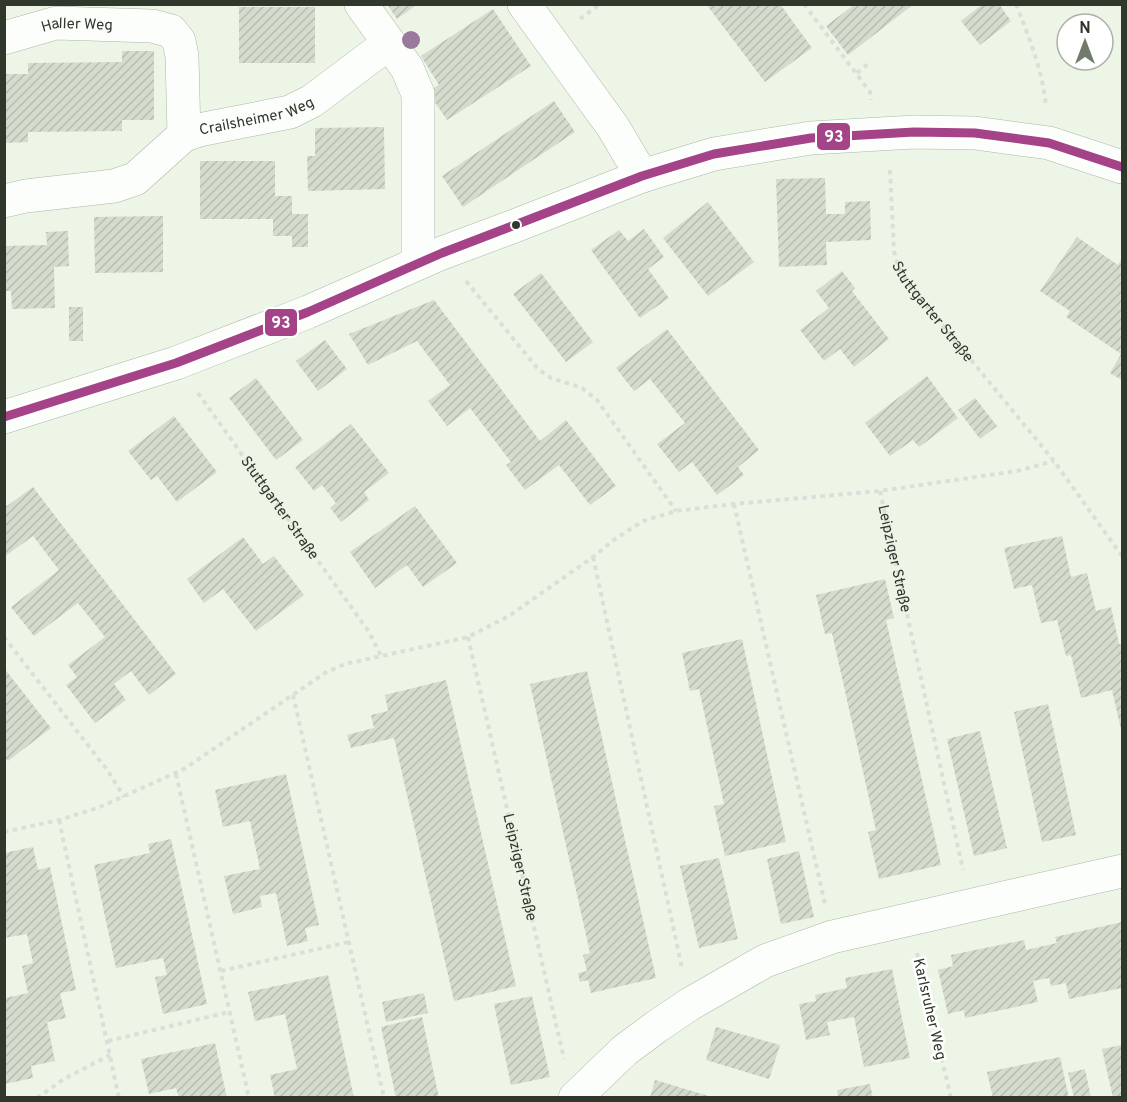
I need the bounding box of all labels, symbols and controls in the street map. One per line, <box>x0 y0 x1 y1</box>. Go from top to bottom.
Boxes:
north arrow <box>1055 12 1115 72</box>
street label: Haller Weg <box>39 15 113 38</box>
text: N <box>1079 19 1091 39</box>
street label: Crailsheimer Weg <box>198 93 318 141</box>
line badge: 93 <box>816 122 851 151</box>
text: 93 <box>824 128 844 148</box>
unlabelled marker <box>510 219 522 231</box>
street label: Stuttgarter Straße <box>886 258 977 367</box>
line badge: 93 <box>264 308 298 337</box>
text: 93 <box>271 314 291 334</box>
street label: Stuttgarter Straße <box>235 453 322 564</box>
street label: Leipziger Straße <box>872 503 914 614</box>
street label: Leipziger Straße <box>497 812 540 923</box>
street label: Karlsruher Weg <box>908 957 949 1062</box>

